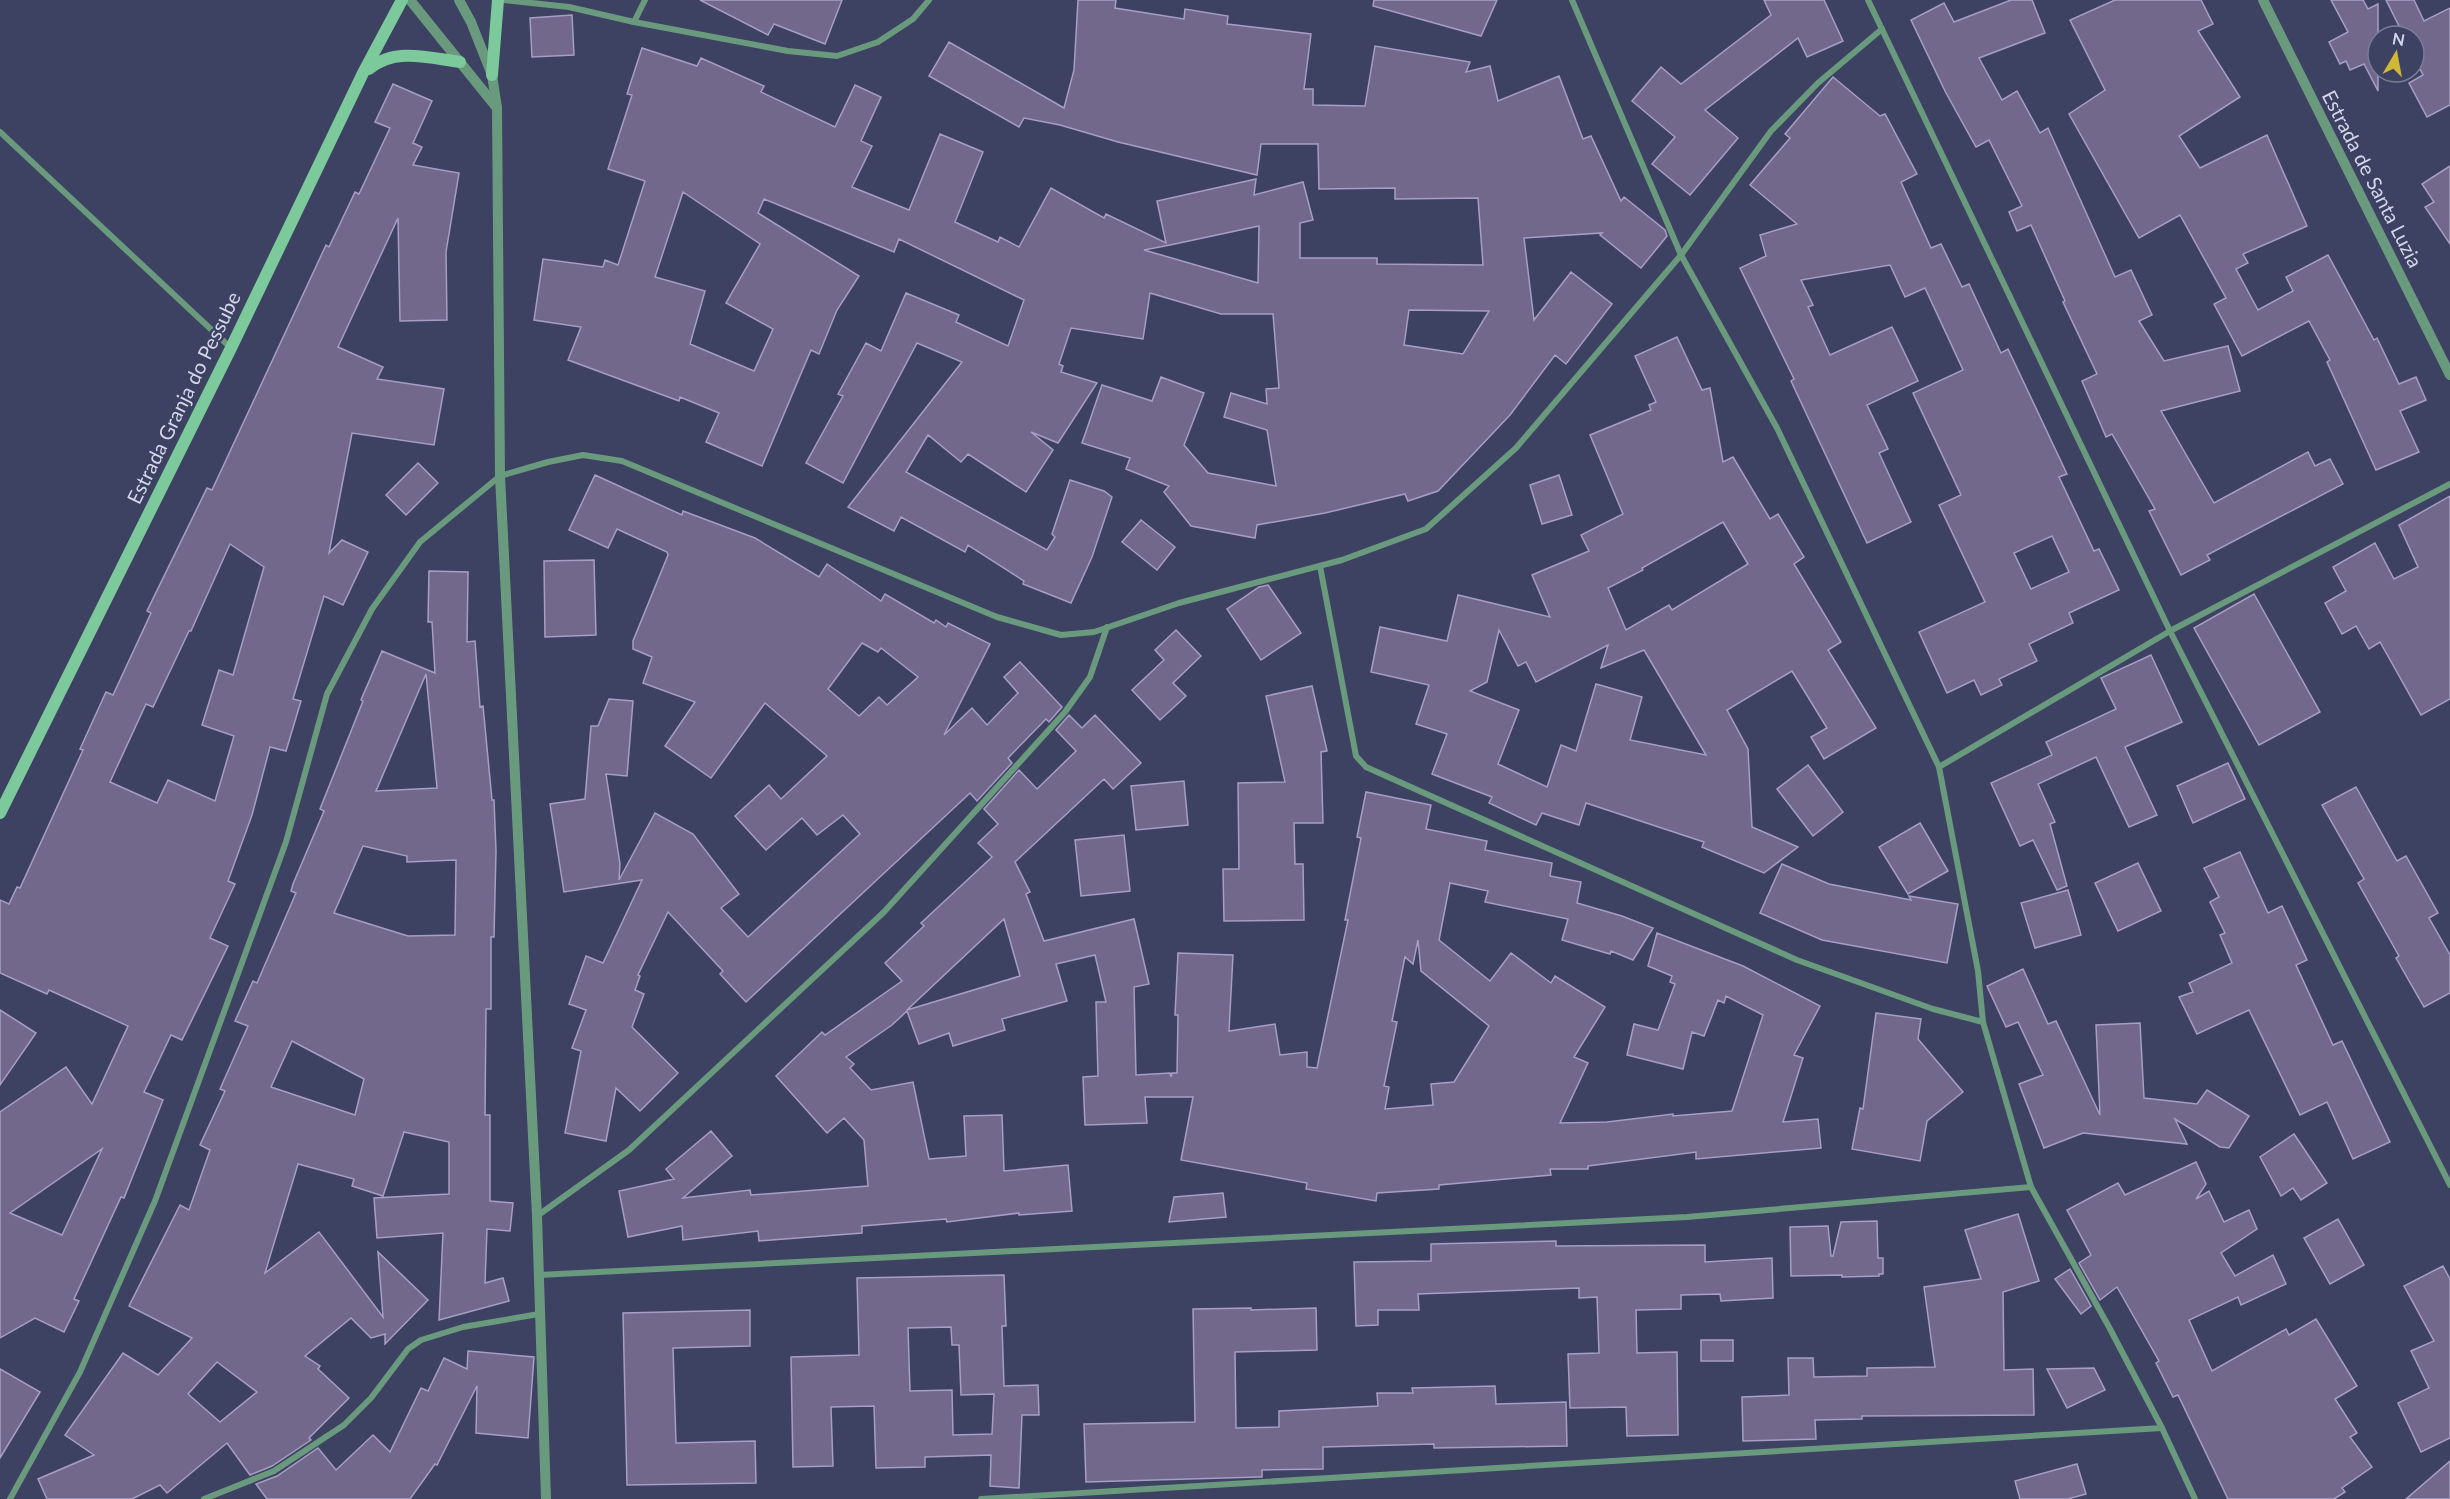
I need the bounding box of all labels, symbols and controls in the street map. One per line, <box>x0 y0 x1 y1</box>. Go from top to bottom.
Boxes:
north arrow <box>2366 24 2426 84</box>
text: N <box>2391 28 2406 49</box>
street label: Estrada de Santa Luzia <box>2318 86 2428 271</box>
street label: Estrada Granja do Pessube <box>121 288 245 508</box>

